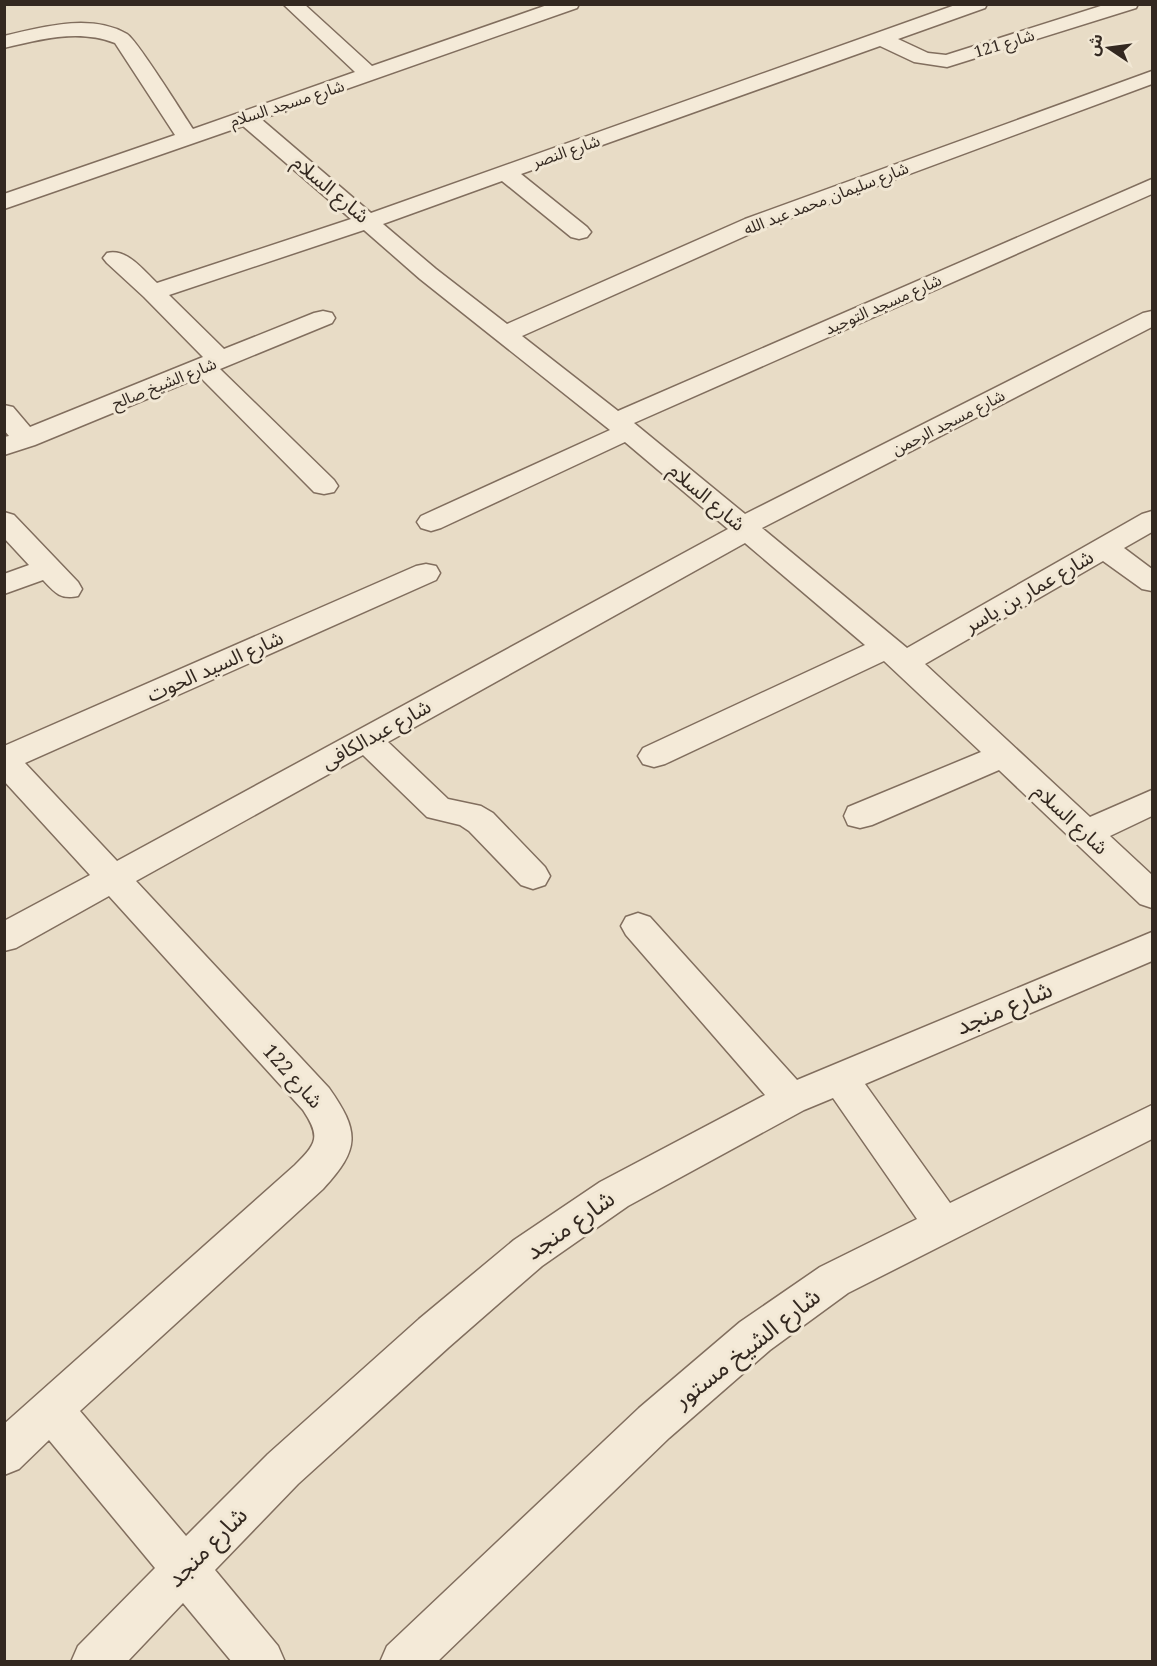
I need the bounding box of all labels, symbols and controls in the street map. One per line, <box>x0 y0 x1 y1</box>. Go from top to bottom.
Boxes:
north arrow <box>1079 18 1139 78</box>
street label: شارع 121 <box>971 23 1038 65</box>
text: ش <box>1081 31 1108 58</box>
street label: شارع مسجد السلام <box>227 74 348 134</box>
street label: شارع النصر <box>528 129 603 175</box>
street label: شارع السلام <box>286 148 376 230</box>
street label: شارع سليمان محمد عبد الله <box>740 156 912 241</box>
street label: شارع مسجد التوحيد <box>821 268 946 341</box>
street label: شارع الشيخ صالح <box>108 352 220 416</box>
street label: شارع مسجد الرحمن <box>888 384 1009 462</box>
street label: شارع السلام <box>662 456 752 538</box>
street label: شارع عمار بن ياسر <box>958 543 1099 641</box>
street label: شارع السيد الحوت <box>142 623 288 709</box>
street label: شارع عبدالكافى <box>316 692 436 777</box>
street label: شارع السلام <box>1027 777 1114 862</box>
street label: شارع منجد <box>950 972 1058 1044</box>
street label: شارع 122 <box>256 1038 329 1115</box>
street label: شارع منجد <box>518 1181 621 1268</box>
street label: شارع الشيخ مستور <box>665 1279 828 1417</box>
street label: شارع منجد <box>158 1498 255 1595</box>

